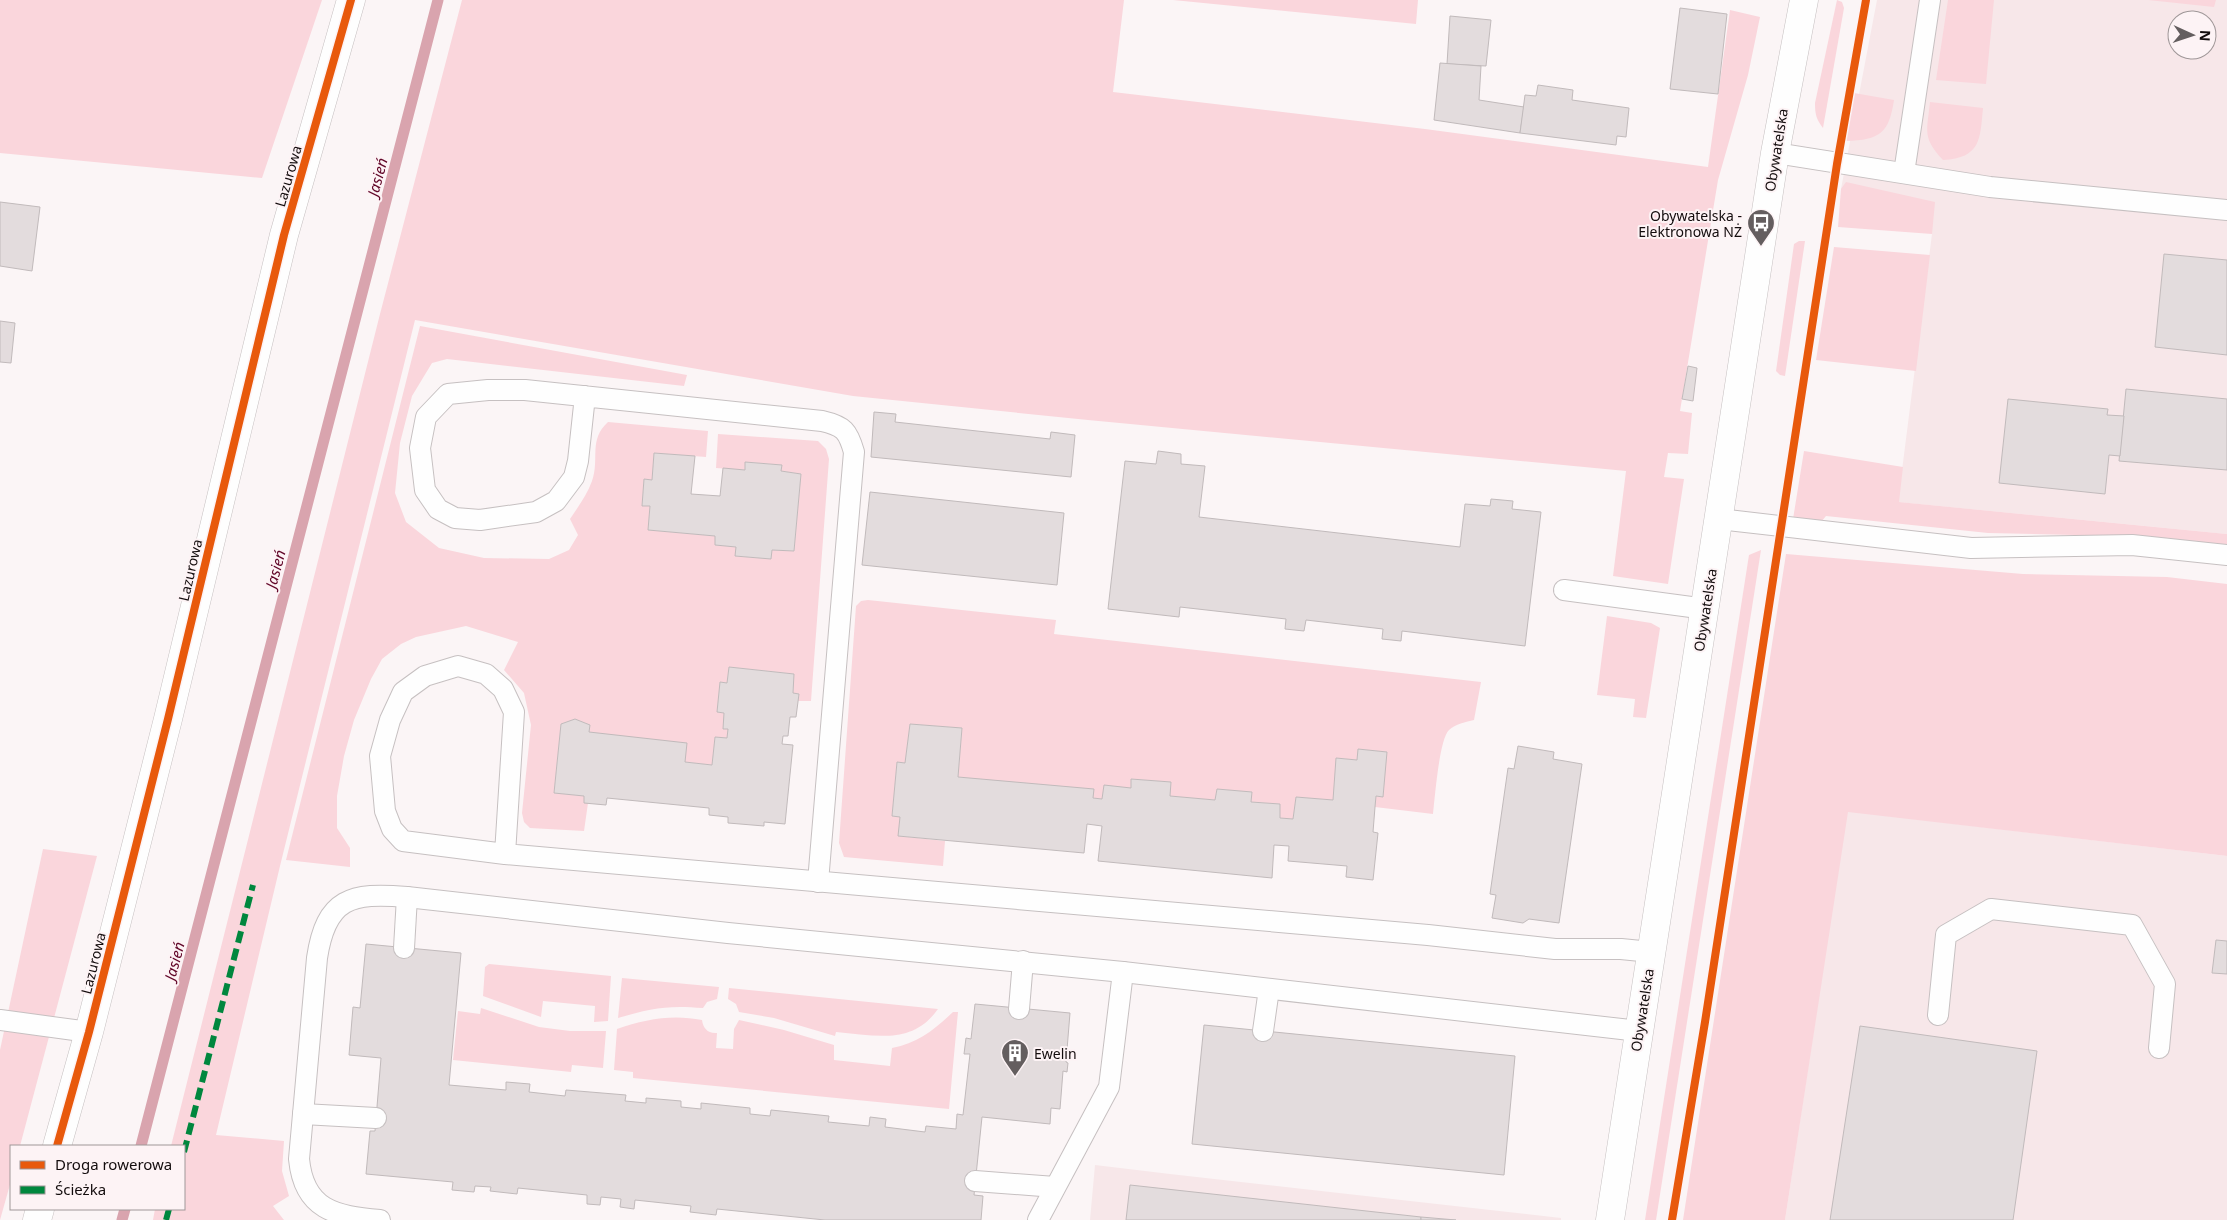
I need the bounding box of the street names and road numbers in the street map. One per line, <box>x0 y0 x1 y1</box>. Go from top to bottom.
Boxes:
street label: Obywatelska <box>1760 107 1792 193</box>
street label: Lazurowa <box>270 143 306 209</box>
street label: Lazurowa <box>174 537 206 603</box>
street label: Obywatelska <box>1689 567 1721 653</box>
street label: Lazurowa <box>76 930 110 996</box>
street label: Obywatelska <box>1626 967 1658 1053</box>

